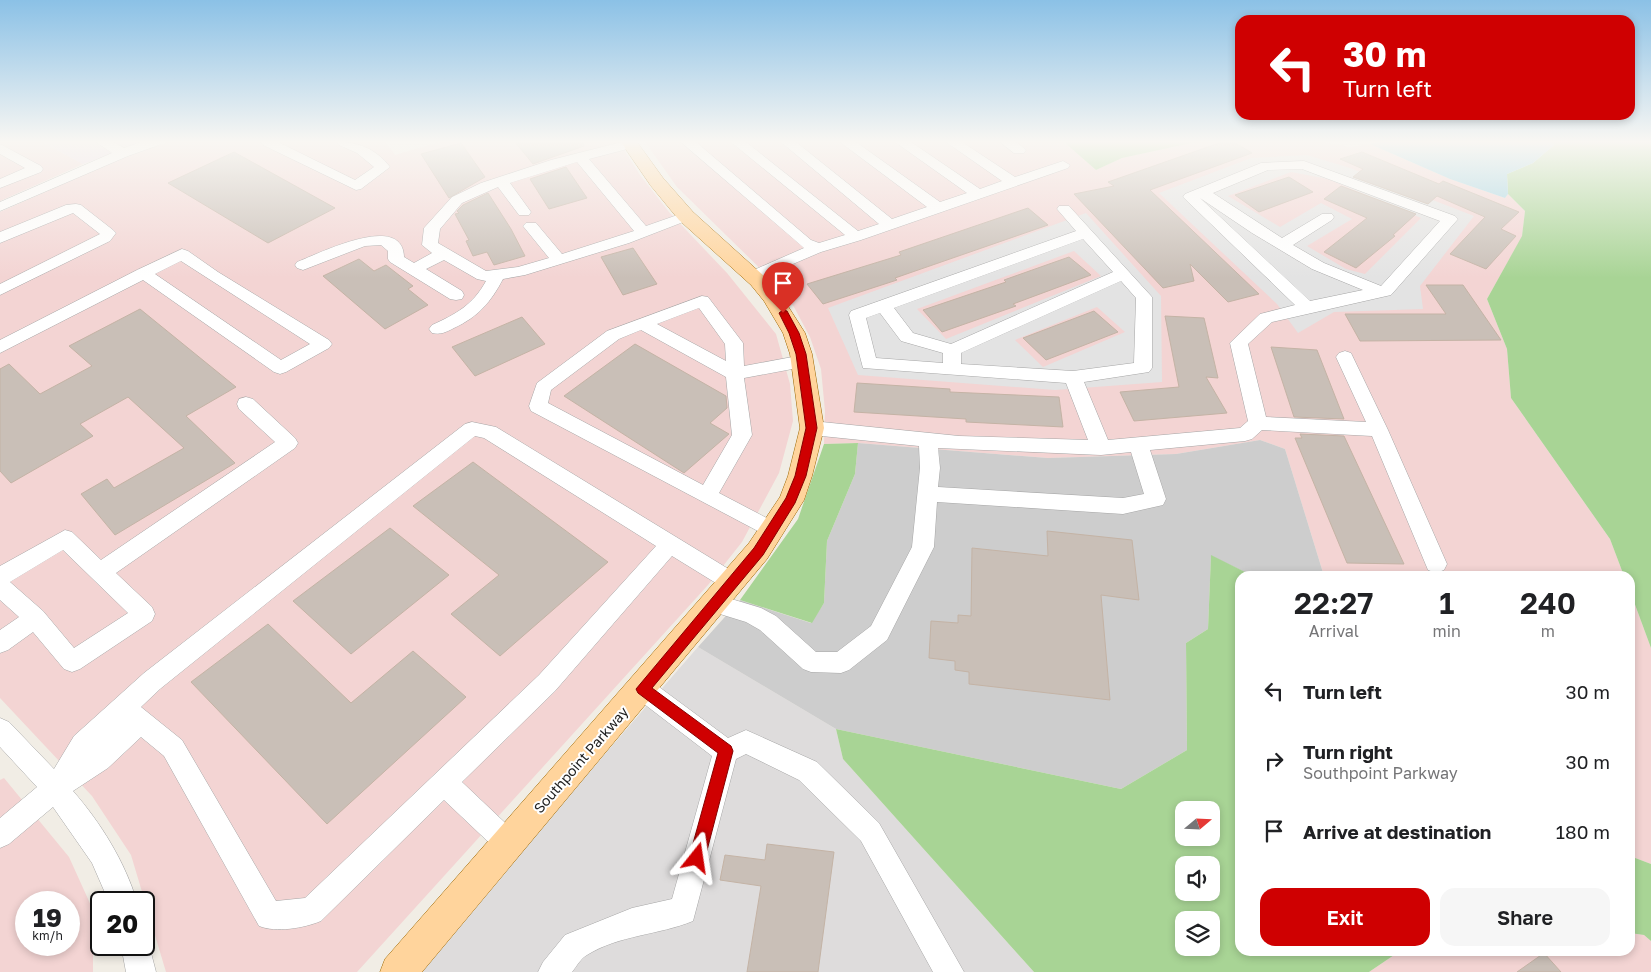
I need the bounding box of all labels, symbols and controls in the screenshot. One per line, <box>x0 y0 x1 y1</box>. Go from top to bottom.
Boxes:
text: 30 m <box>1343 33 1426 75</box>
icon: left <box>1260 35 1325 100</box>
text: Turn left <box>1343 75 1432 102</box>
pin <box>762 262 804 313</box>
icon: arrive <box>769 269 797 297</box>
text: 22:27 <box>1294 585 1373 621</box>
text: 1 <box>1439 585 1454 621</box>
text: 240 <box>1520 585 1576 621</box>
text: Arrival <box>1309 621 1359 641</box>
text: min <box>1433 621 1461 641</box>
text: m <box>1541 621 1555 641</box>
icon: left <box>1260 677 1288 705</box>
text: Turn left <box>1303 680 1382 703</box>
text: 30 m <box>1566 680 1610 703</box>
street label: Southpoint Parkway <box>530 703 632 816</box>
text: Turn right <box>1303 740 1393 763</box>
icon: right <box>1260 747 1288 775</box>
text: 30 m <box>1566 750 1610 773</box>
text: Southpoint Parkway <box>1303 763 1458 783</box>
north arrow <box>1175 801 1220 846</box>
map controls <box>1175 801 1220 956</box>
icon: arrive <box>1260 817 1288 845</box>
text: Arrive at destination <box>1303 820 1491 843</box>
text: 180 m <box>1556 820 1610 843</box>
position arrow <box>670 831 722 883</box>
button: sound <box>1175 856 1220 901</box>
button: Exit <box>1260 888 1430 946</box>
button: Share <box>1440 888 1610 946</box>
speed limit sign: 20 <box>90 891 155 956</box>
text: 19 <box>33 902 62 933</box>
button: layers <box>1175 911 1220 956</box>
text: km/h <box>32 928 63 943</box>

